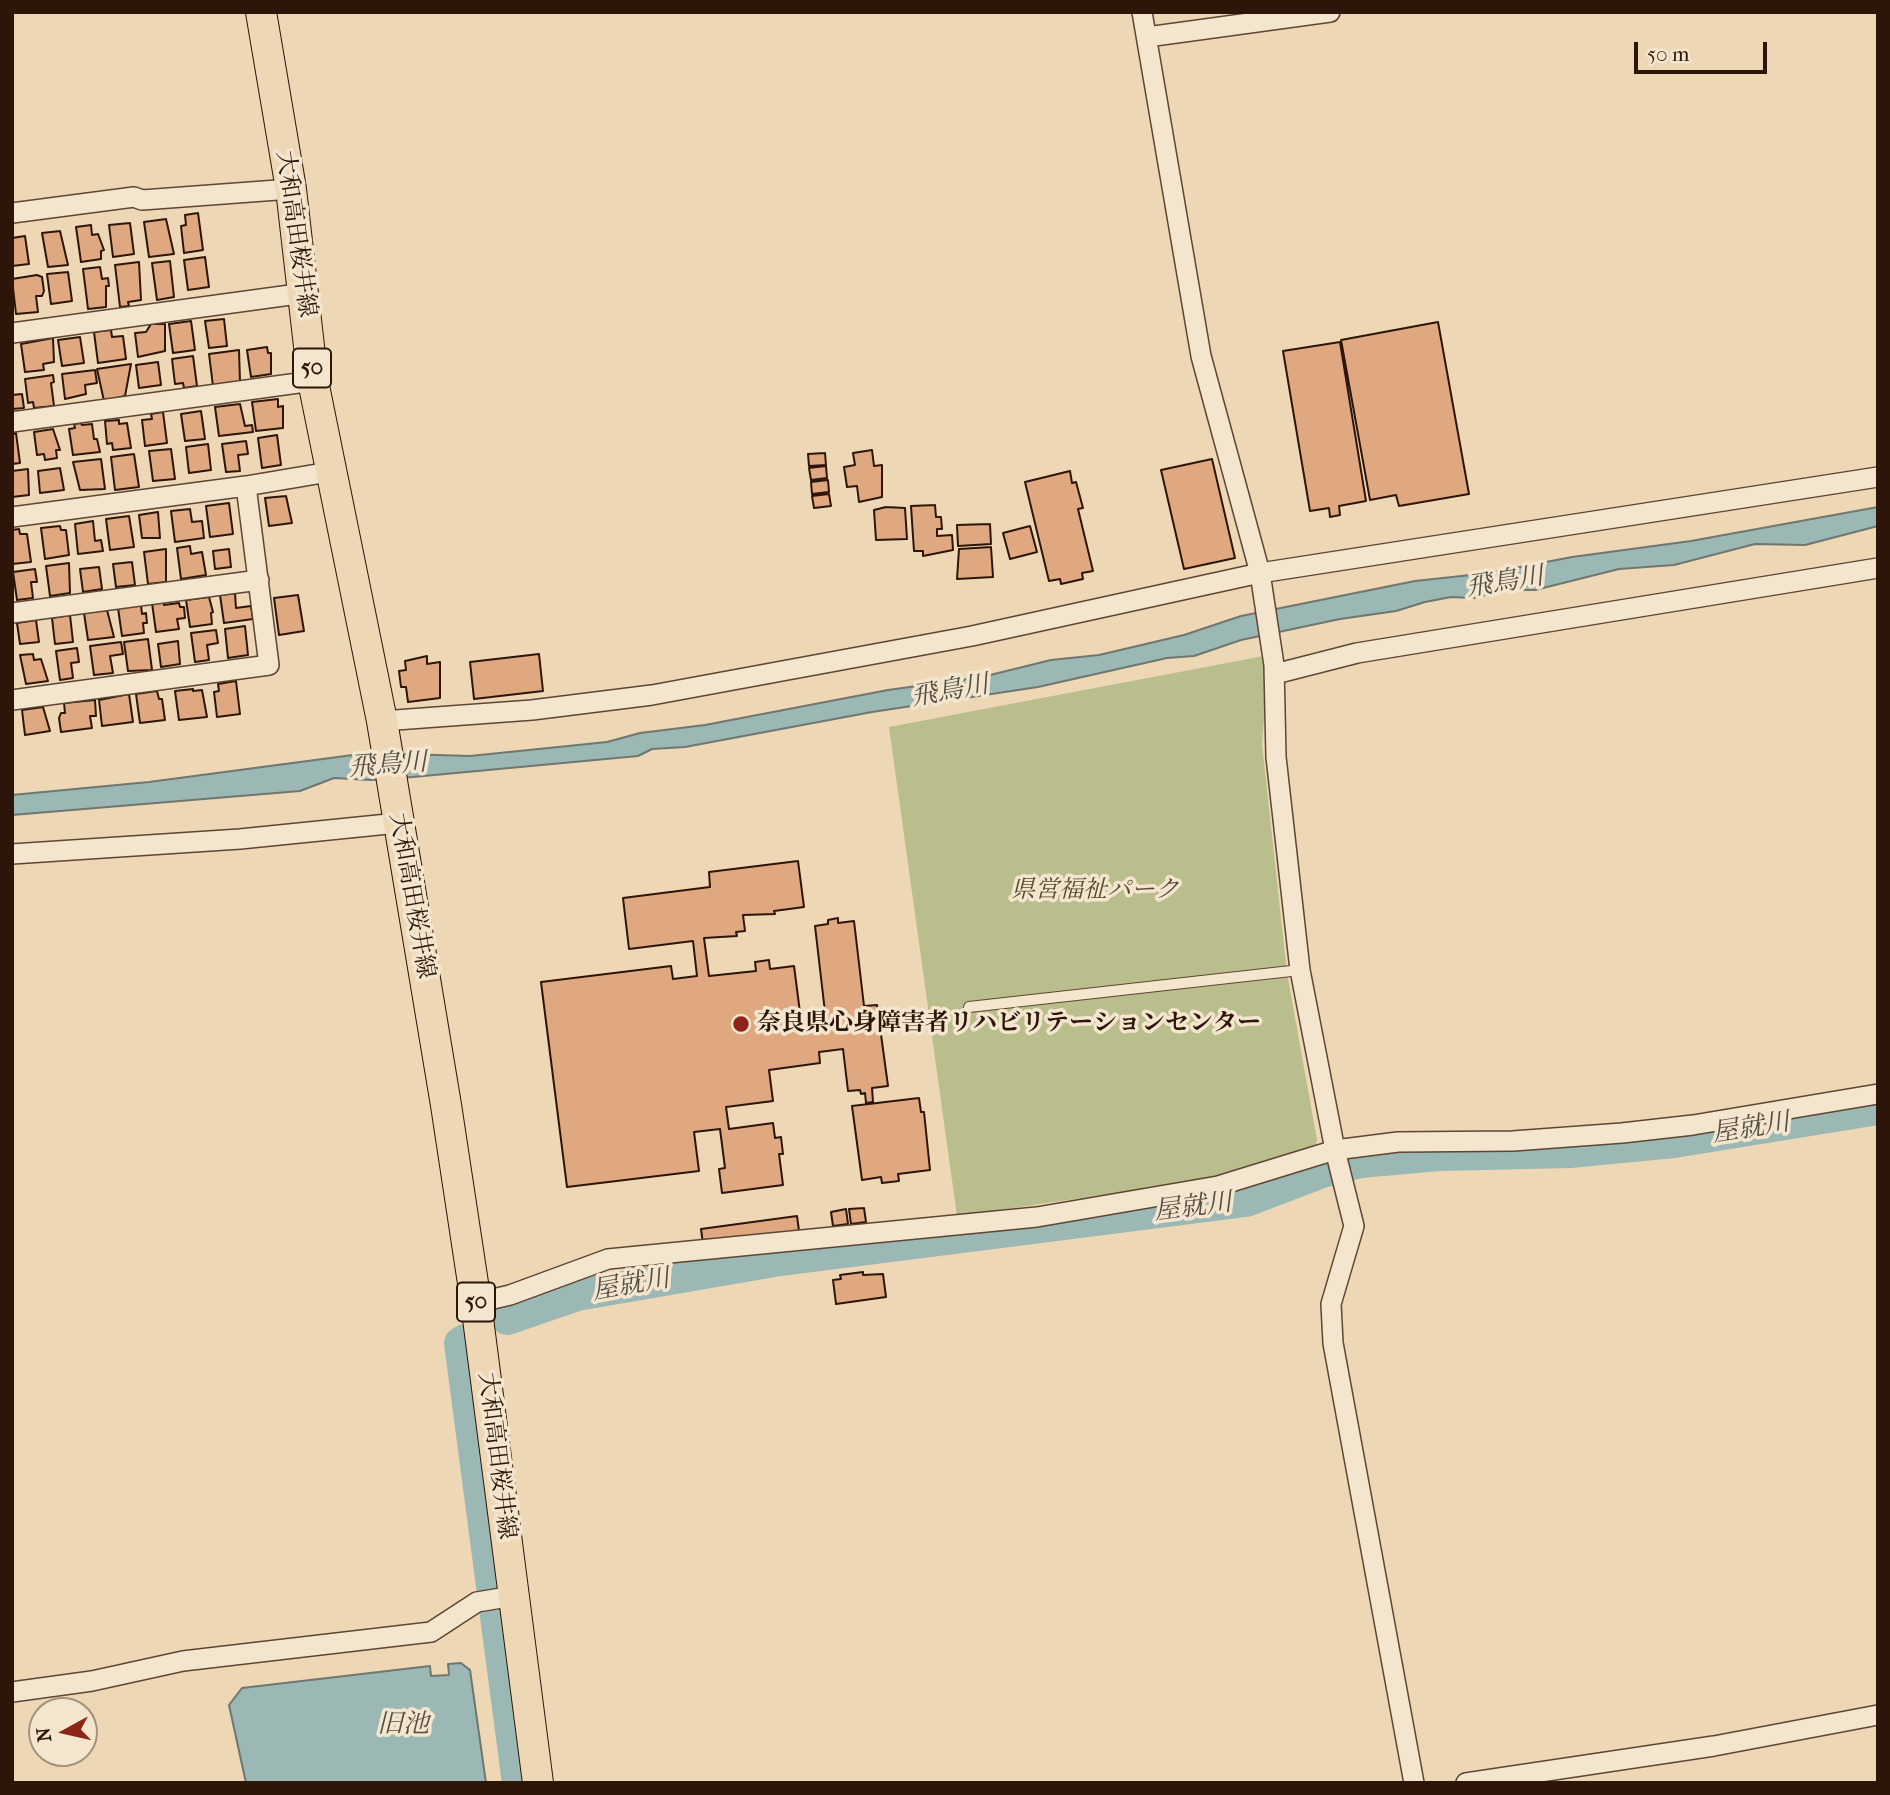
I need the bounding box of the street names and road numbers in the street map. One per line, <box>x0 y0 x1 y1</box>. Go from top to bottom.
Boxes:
street label: 大和高田桜井線 <box>269 149 321 319</box>
road number: 50 <box>293 348 331 388</box>
street label: 大和高田桜井線 <box>382 811 440 981</box>
road number: 50 <box>457 1282 495 1322</box>
street label: 大和高田桜井線 <box>471 1371 521 1541</box>

